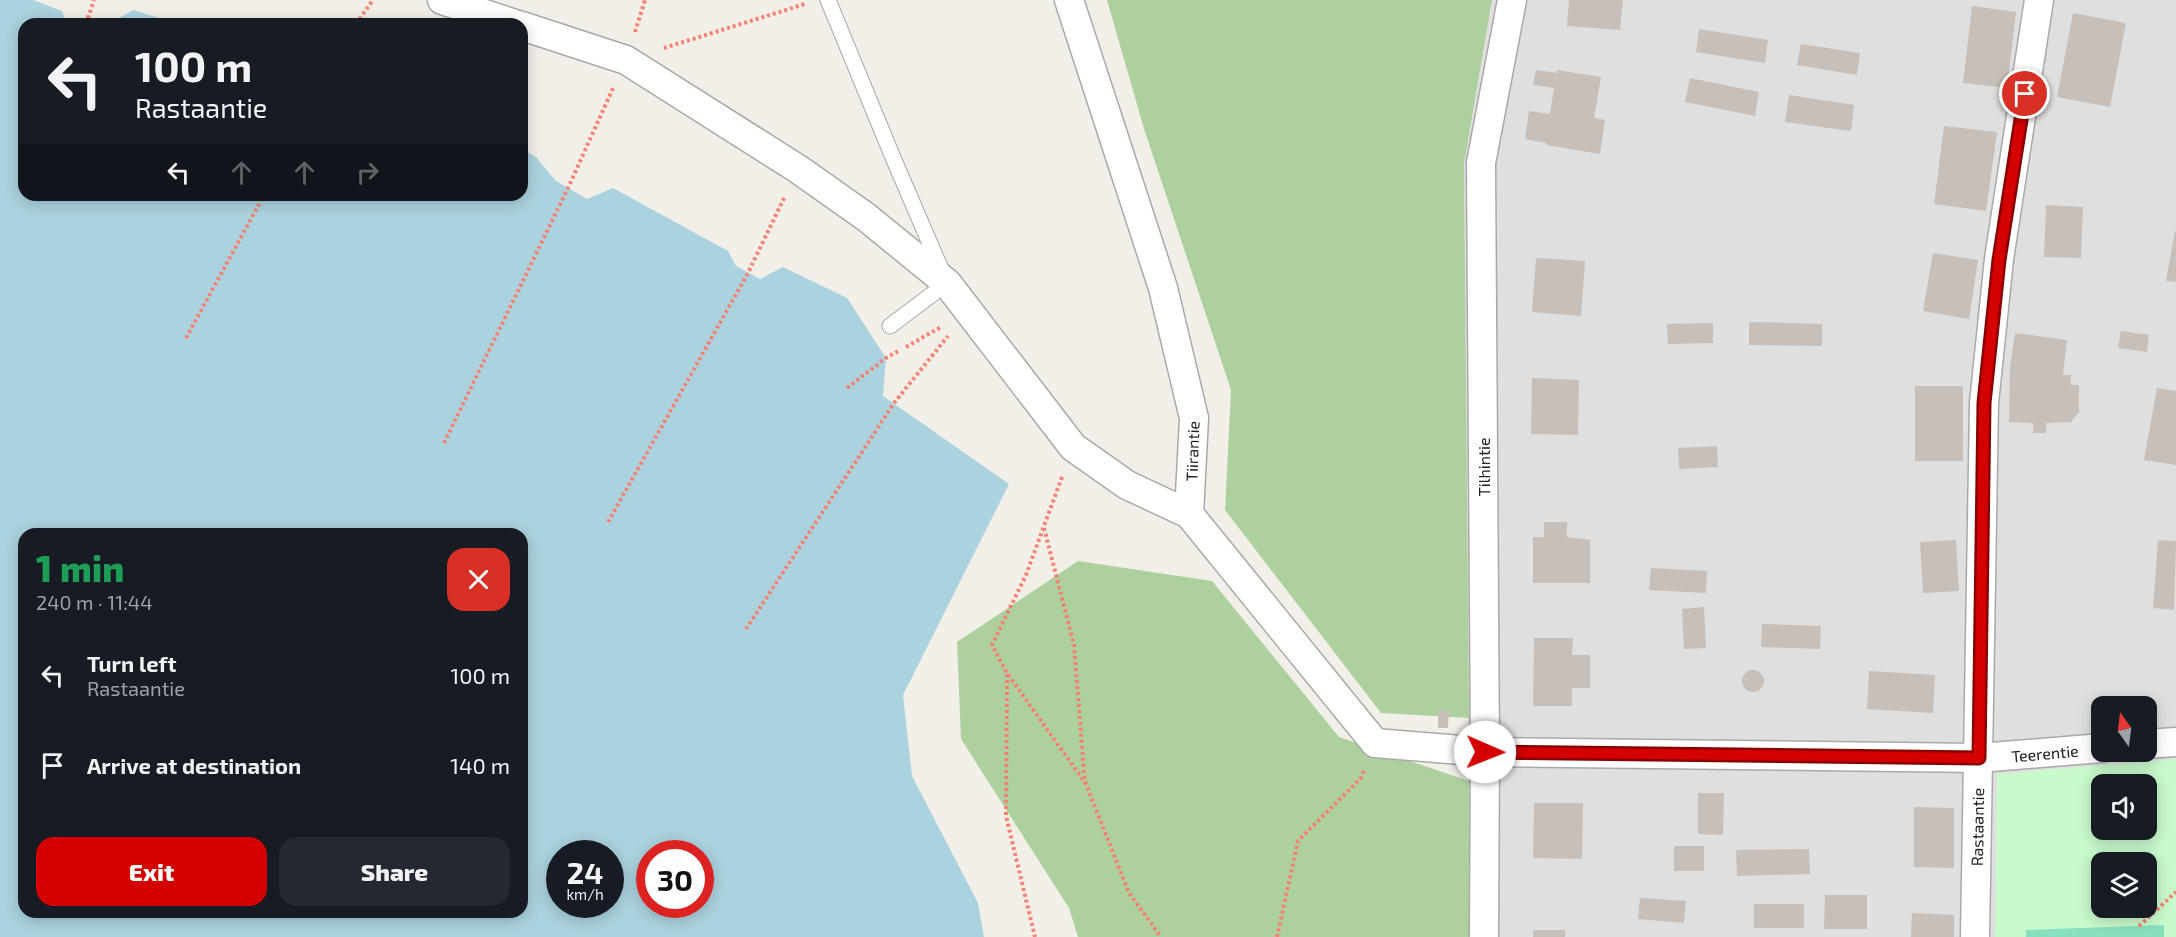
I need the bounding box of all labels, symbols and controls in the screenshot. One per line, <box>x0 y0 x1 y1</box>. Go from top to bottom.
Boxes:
text: 100 m <box>135 40 252 90</box>
icon: left <box>36 42 114 120</box>
pin <box>1999 68 2050 119</box>
icon: arrive <box>2008 77 2041 110</box>
text: Rastaantie <box>135 91 267 123</box>
icon: left <box>162 156 195 189</box>
icon: ahead <box>225 156 258 189</box>
icon: ahead <box>288 156 321 189</box>
icon: right <box>351 156 384 189</box>
street label: Tiirantie <box>1181 420 1203 482</box>
street label: Tilhintie <box>1474 437 1493 497</box>
text: 1 min <box>36 546 124 589</box>
button: close <box>447 548 510 611</box>
text: 240 m · 11:44 <box>36 590 152 614</box>
text: Turn left <box>87 650 176 676</box>
icon: left <box>36 659 69 692</box>
text: 100 m <box>451 662 510 688</box>
text: Rastaantie <box>87 676 185 700</box>
north arrow <box>2091 696 2157 762</box>
map controls <box>2091 696 2157 918</box>
position arrow <box>1453 720 1517 784</box>
street label: Teerentie <box>2011 741 2079 765</box>
icon: arrive <box>36 749 69 782</box>
text: Arrive at destination <box>87 752 301 778</box>
text: 140 m <box>450 752 510 778</box>
button: sound <box>2091 774 2157 840</box>
street label: Rastaantie <box>1967 788 1987 866</box>
button: Exit <box>36 837 267 906</box>
button: Share <box>279 837 510 906</box>
speed limit sign: 30 <box>636 840 714 918</box>
button: layers <box>2091 852 2157 918</box>
text: 24 <box>567 854 603 890</box>
text: km/h <box>566 885 604 903</box>

